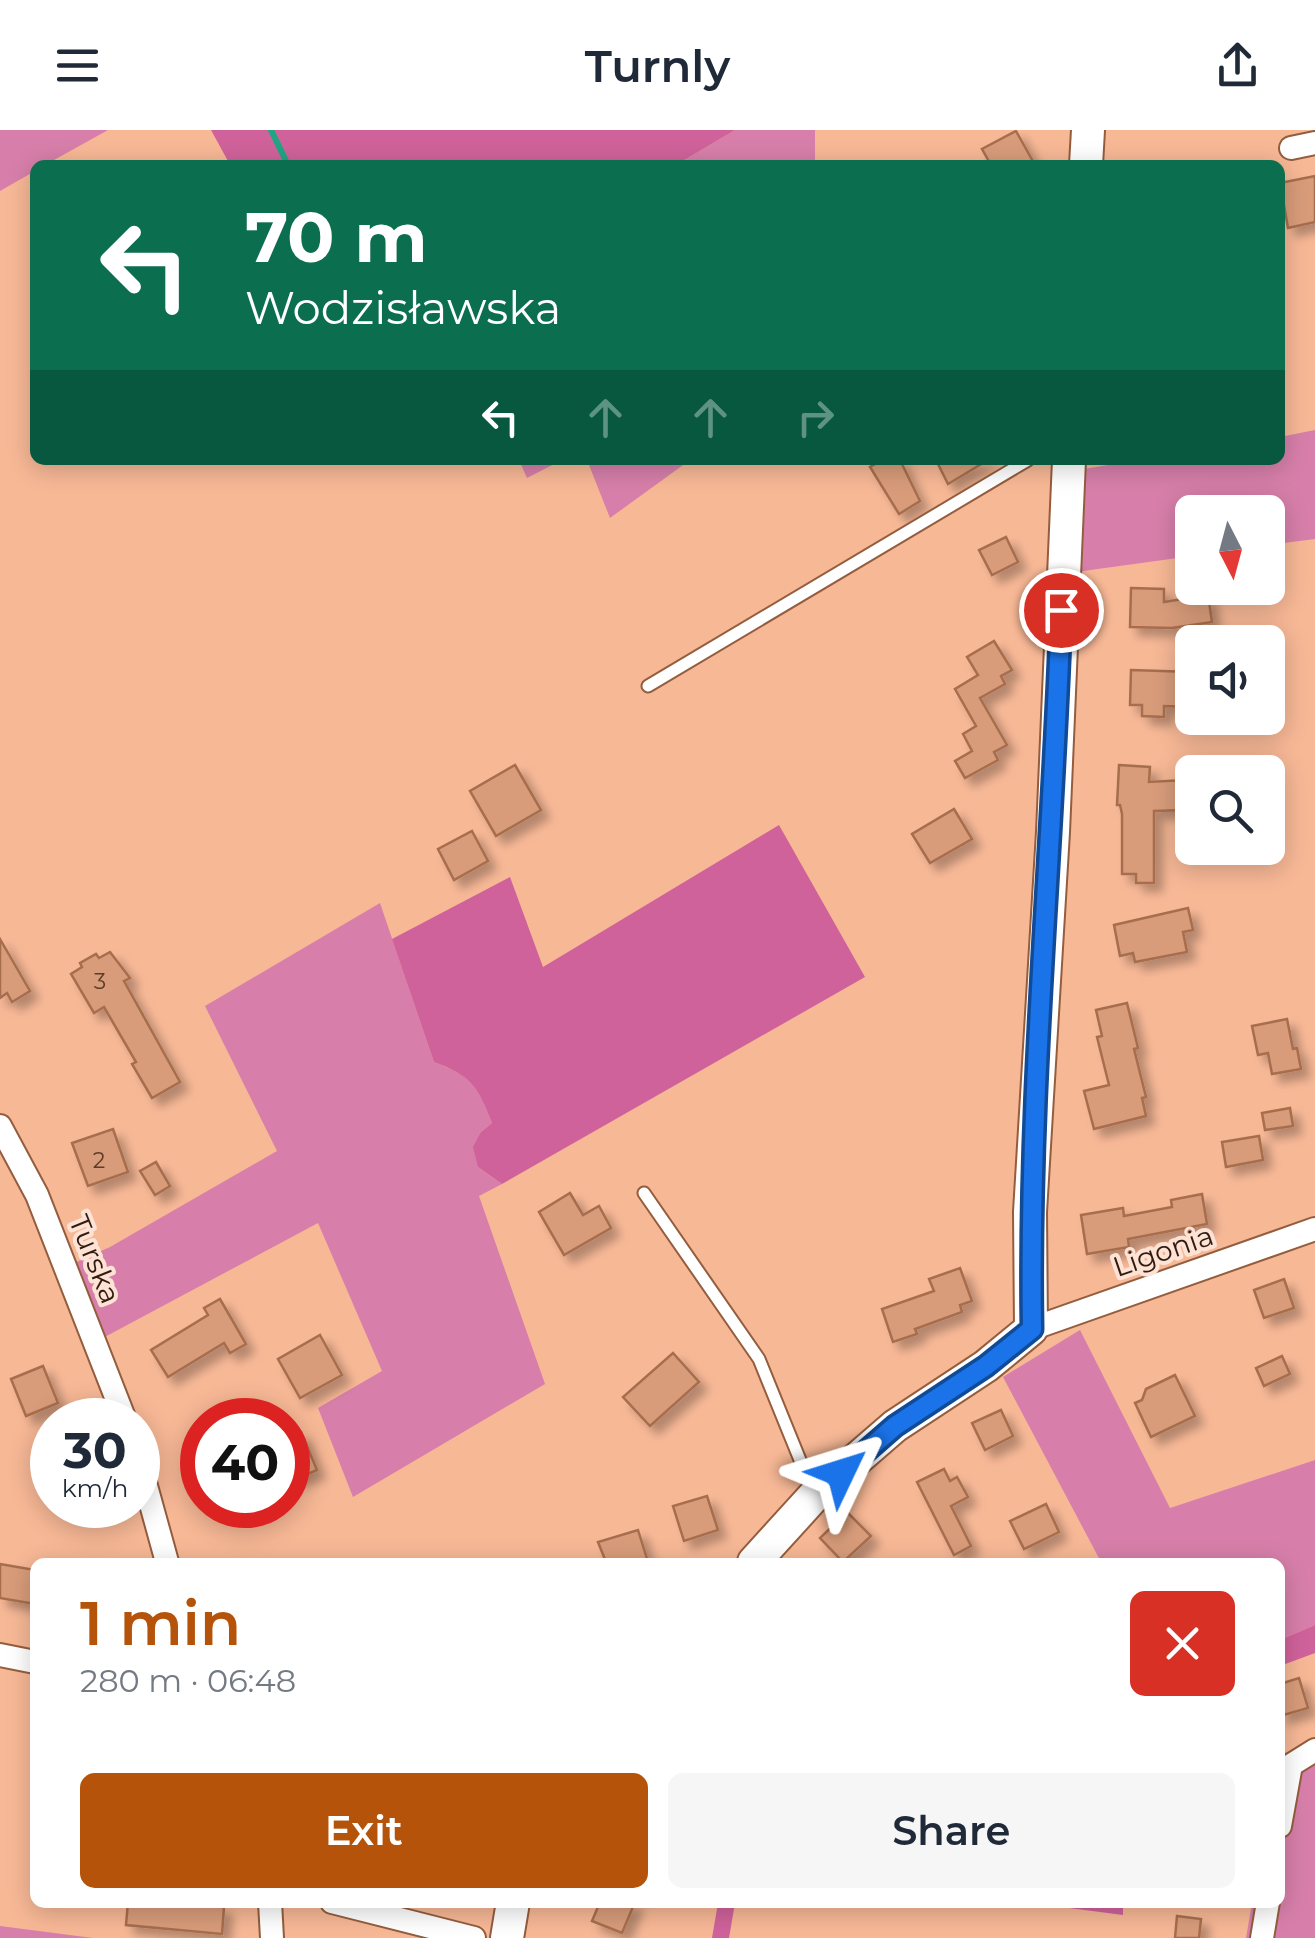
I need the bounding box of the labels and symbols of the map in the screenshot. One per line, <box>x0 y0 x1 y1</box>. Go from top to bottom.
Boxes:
north arrow <box>1175 495 1285 605</box>
pin <box>1019 568 1104 653</box>
house number: 3 <box>94 968 106 995</box>
house number: 2 <box>93 1147 105 1174</box>
street label: Turska <box>62 1210 128 1308</box>
street label: Ligonia <box>1108 1218 1218 1284</box>
speed limit sign: 40 <box>180 1398 310 1528</box>
position arrow <box>789 1421 893 1525</box>

